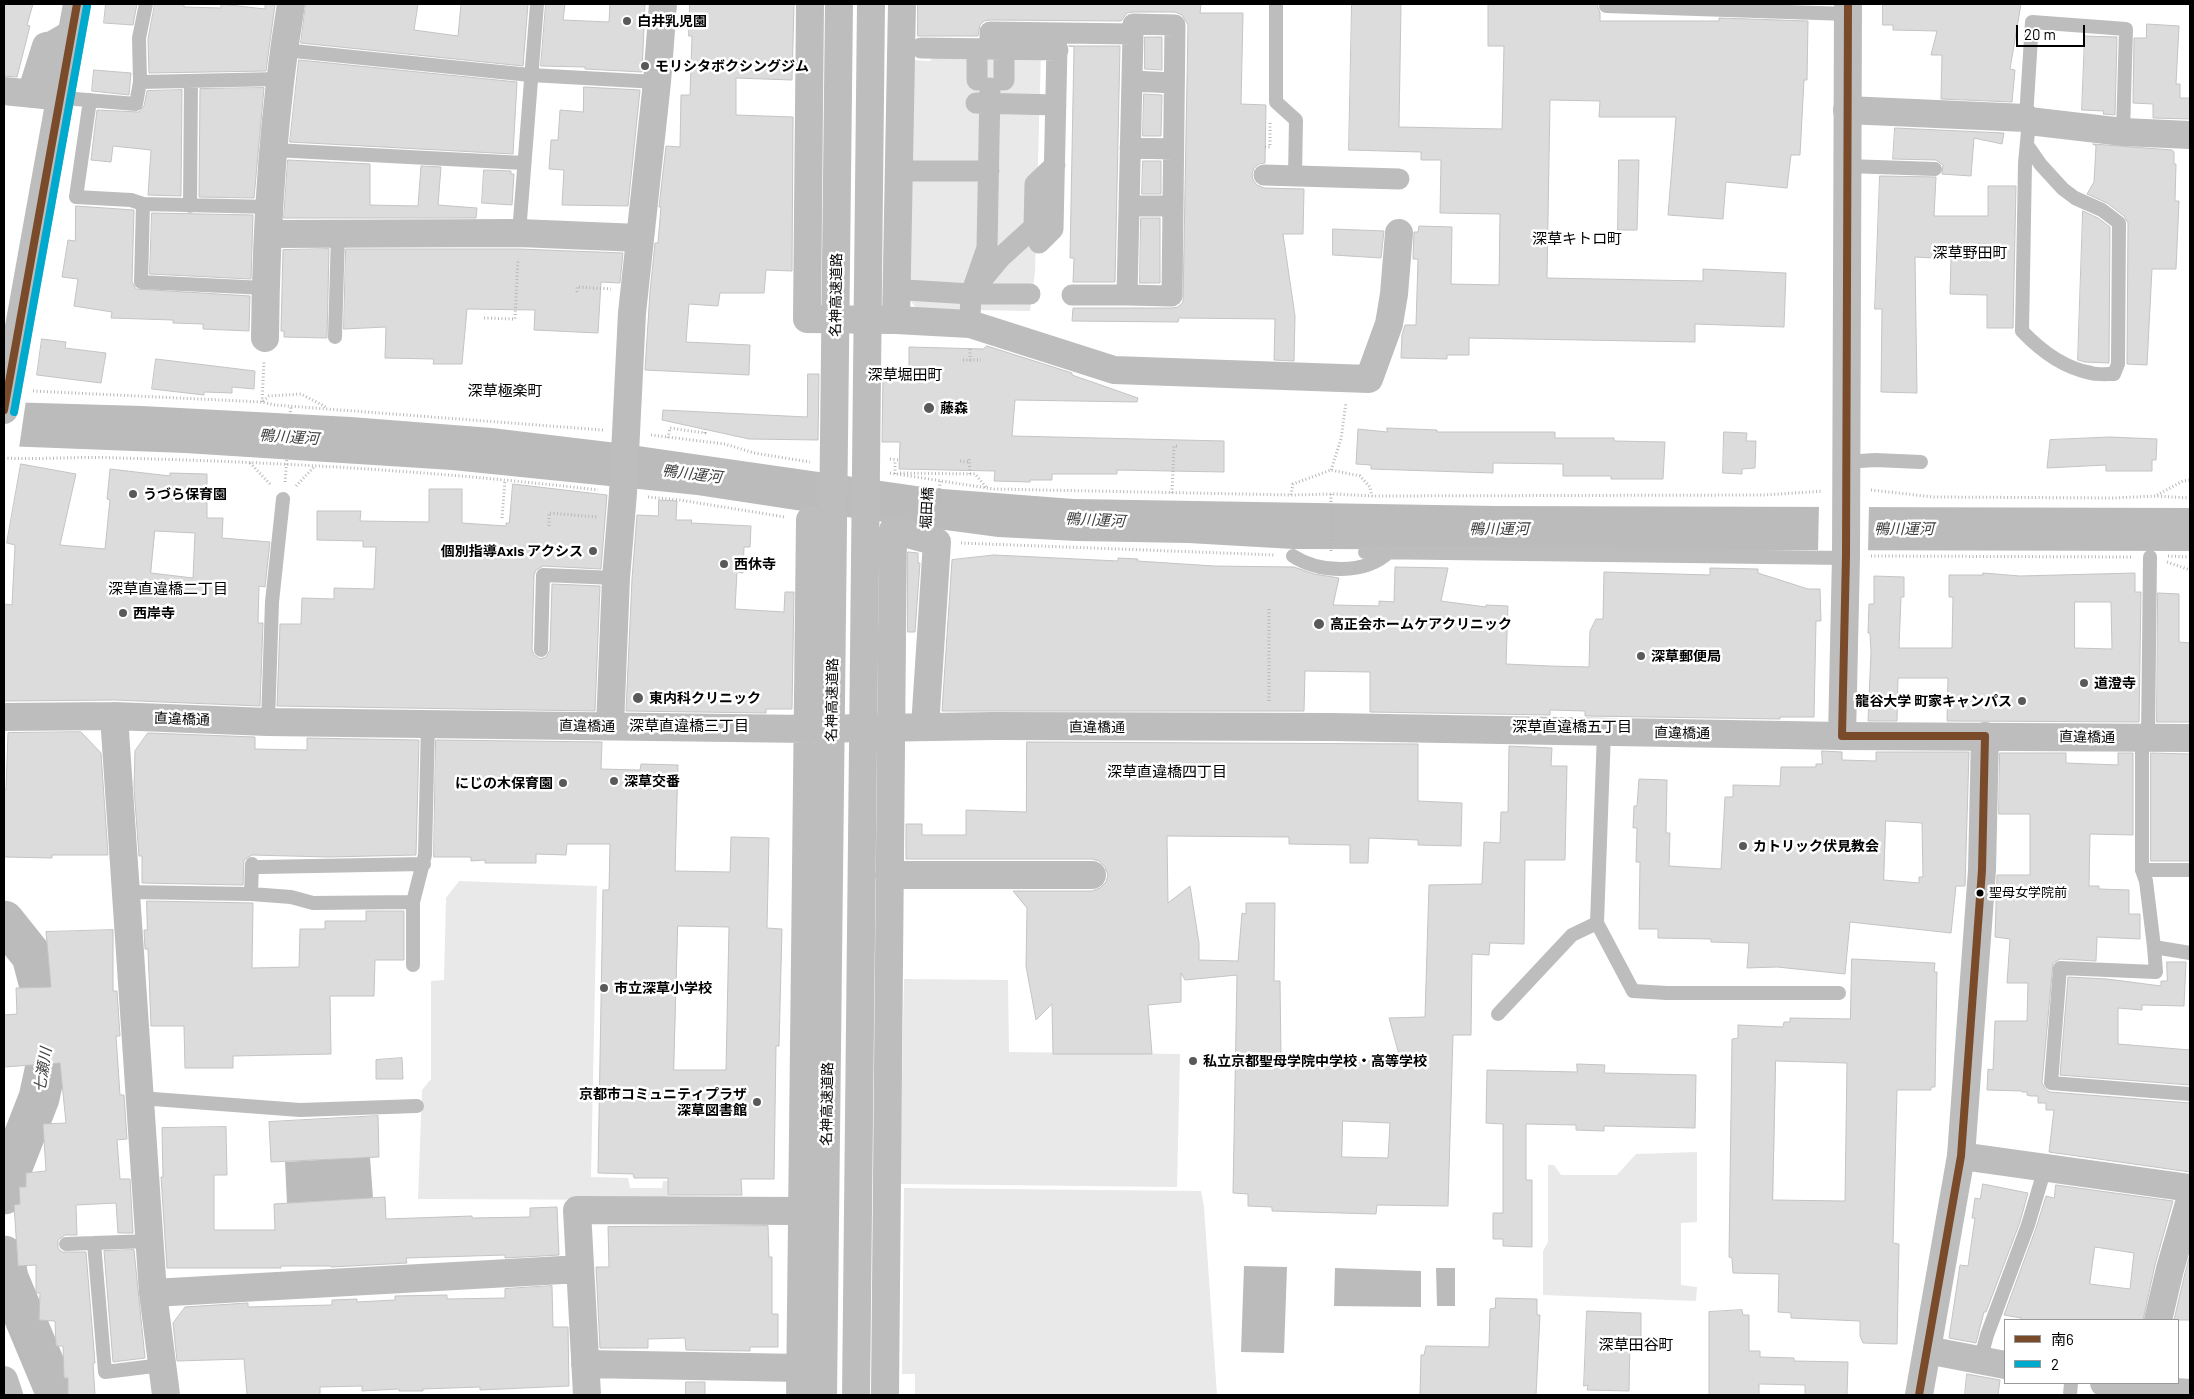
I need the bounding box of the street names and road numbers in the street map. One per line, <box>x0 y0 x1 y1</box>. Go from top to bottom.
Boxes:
street label: 名神高速道路 <box>827 253 845 337</box>
street label: 堀田橋 <box>918 487 936 529</box>
street label: 名神高速道路 <box>823 658 841 742</box>
street label: 直違橋通 <box>154 710 210 728</box>
street label: 直違橋通 <box>559 717 615 735</box>
street label: 直違橋通 <box>1069 719 1125 735</box>
street label: 直違橋通 <box>1654 724 1710 742</box>
street label: 直違橋通 <box>2059 728 2115 746</box>
street label: 名神高速道路 <box>818 1062 836 1146</box>

